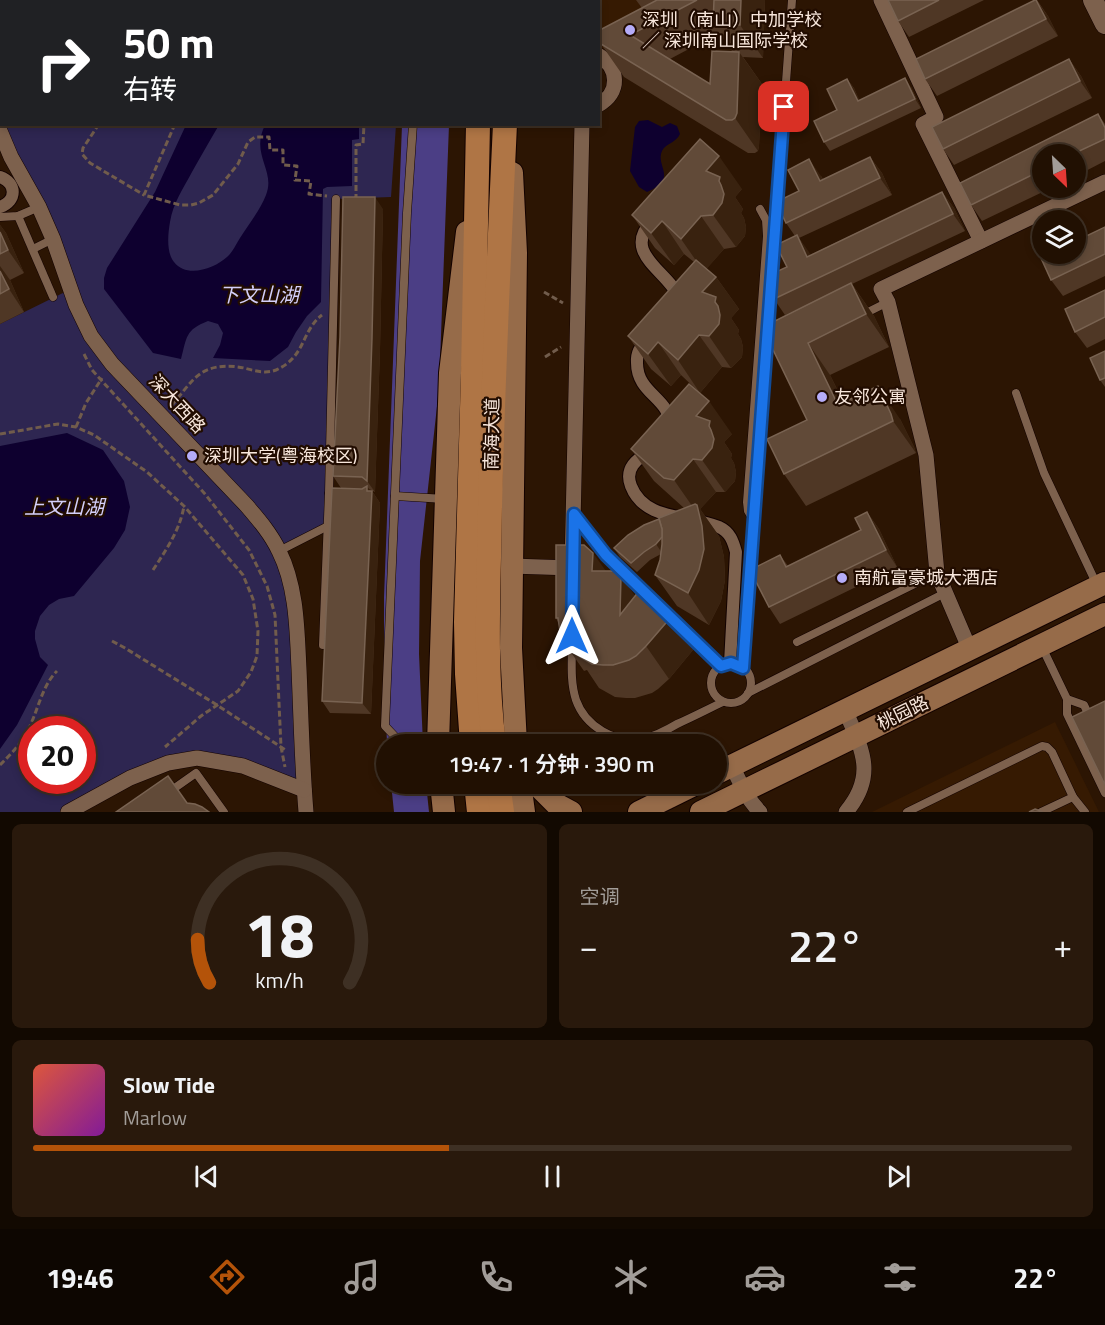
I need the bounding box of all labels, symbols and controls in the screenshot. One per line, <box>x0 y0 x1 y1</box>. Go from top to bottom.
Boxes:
place label: 深圳（南山）中加学校 ／ 深圳南山国际学校 <box>642 6 822 54</box>
text: 50 m <box>123 10 215 74</box>
marker: 深圳（南山）中加学校 ／ 深圳南山国际学校 <box>623 23 637 37</box>
icon: right <box>24 24 102 102</box>
text: 右转 <box>123 68 177 109</box>
pin <box>758 81 809 132</box>
icon: arrive <box>767 90 800 123</box>
north arrow <box>1032 144 1086 198</box>
map controls <box>1032 144 1086 264</box>
button: layers <box>1032 210 1086 264</box>
water label: 下文山湖 <box>219 279 302 310</box>
street label: 深大西路 <box>143 368 212 439</box>
place label: 友邻公寓 <box>834 383 906 410</box>
marker: 友邻公寓 <box>815 390 829 404</box>
street label: 南海大道 <box>477 398 506 470</box>
place label: 深圳大学(粤海校区) <box>204 442 358 469</box>
marker: 深圳大学(粤海校区) <box>185 449 199 463</box>
water label: 上文山湖 <box>24 491 107 522</box>
place label: 南航富豪城大酒店 <box>854 564 998 591</box>
marker: 南航富豪城大酒店 <box>835 571 849 585</box>
position arrow <box>540 604 604 668</box>
street label: 桃园路 <box>873 689 933 737</box>
speed limit sign: 20 <box>18 716 96 794</box>
text: 19:47 · 1 分钟 · 390 m <box>449 747 654 781</box>
text: 空调 <box>580 881 620 912</box>
text: 18 <box>244 886 314 981</box>
text: 22° <box>788 911 864 979</box>
text: − <box>580 921 598 971</box>
text: + <box>1054 921 1072 971</box>
text: km/h <box>255 964 304 996</box>
text: Slow Tide <box>123 1068 215 1102</box>
text: Marlow <box>123 1102 187 1133</box>
icon: previous <box>190 1160 223 1193</box>
icon: pause <box>536 1160 569 1193</box>
icon: next <box>882 1160 915 1193</box>
icon: directions <box>206 1256 248 1298</box>
icon: music <box>341 1256 383 1298</box>
icon: phone <box>475 1256 517 1298</box>
icon: climate <box>610 1256 652 1298</box>
icon: car <box>744 1256 786 1298</box>
icon: filters <box>879 1256 921 1298</box>
text: 19:46 <box>46 1257 114 1298</box>
text: 22° <box>1013 1257 1059 1298</box>

